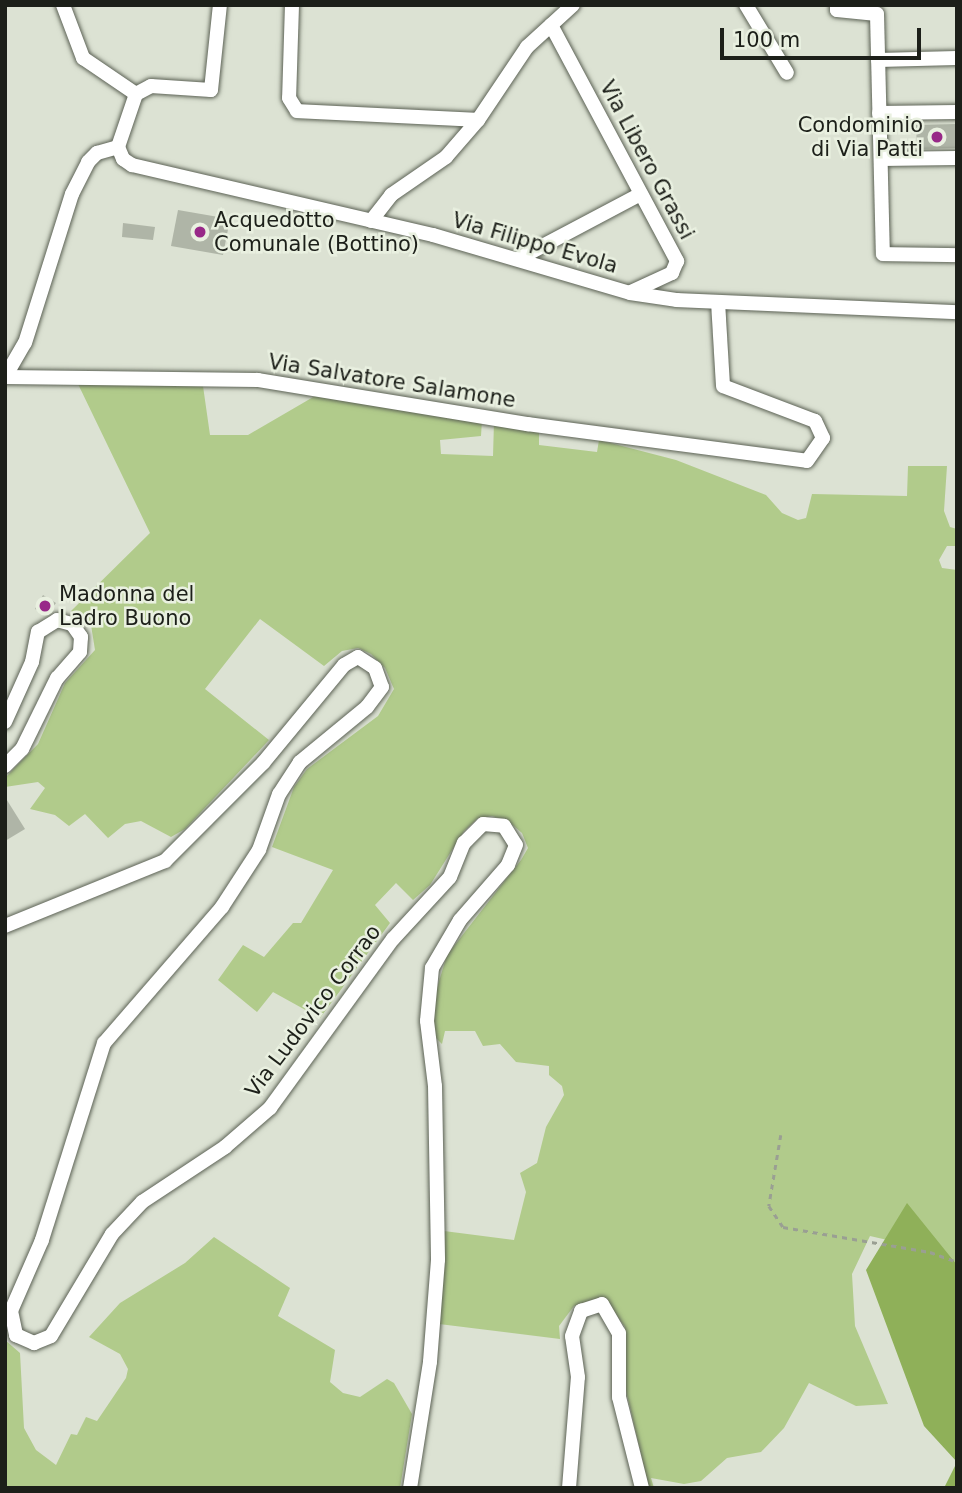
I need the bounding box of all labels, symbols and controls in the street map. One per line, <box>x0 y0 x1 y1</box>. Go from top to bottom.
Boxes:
scale bar <box>724 14 925 58</box>
text: 100 m <box>733 28 800 52</box>
street label: Via Libero Grassi <box>595 76 699 244</box>
place label: Condominio di Via Patti <box>798 112 923 162</box>
marker: Condominio di Via Patti <box>929 129 945 145</box>
place label: Acquedotto Comunale (Bottino) <box>214 207 419 257</box>
street label: Via Filippo Evola <box>449 207 621 279</box>
marker: Acquedotto Comunale (Bottino) <box>192 224 208 240</box>
street label: Via Salvatore Salamone <box>267 349 517 413</box>
place label: Madonna del Ladro Buono <box>59 581 194 631</box>
marker: Madonna del Ladro Buono <box>37 598 53 614</box>
street label: Via Ludovico Corrao <box>240 920 386 1102</box>

